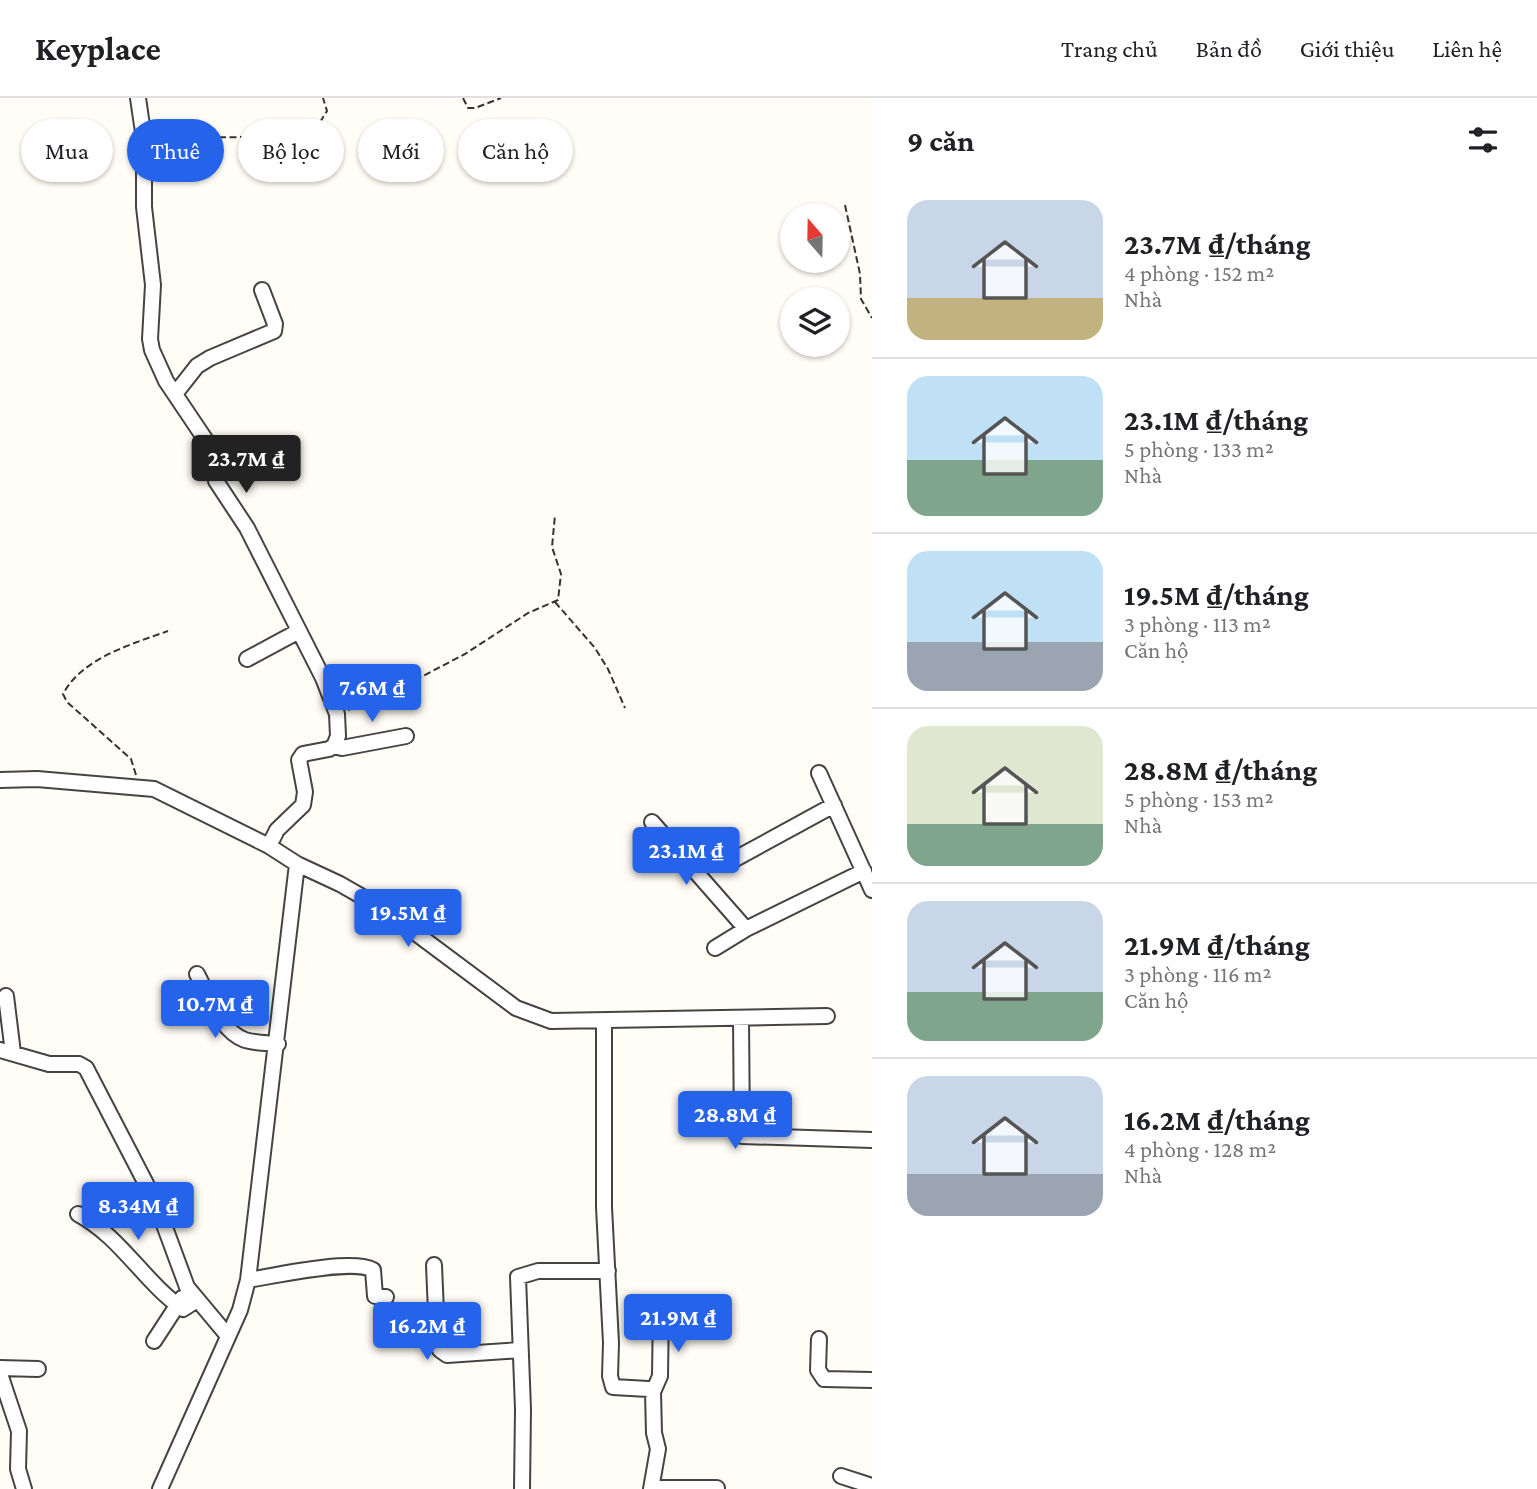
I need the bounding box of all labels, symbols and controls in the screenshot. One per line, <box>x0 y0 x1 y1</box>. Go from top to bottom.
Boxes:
text: Keyplace <box>35 30 161 67</box>
text: Trang chủ <box>1061 35 1158 62</box>
text: Bản đồ <box>1196 35 1262 62</box>
text: Giới thiệu <box>1300 35 1394 62</box>
text: Liên hệ <box>1432 35 1502 62</box>
chip: Mua <box>21 119 113 182</box>
chip: Thuê <box>127 119 224 182</box>
chip: Bộ lọc <box>238 119 344 182</box>
chip: Mới <box>358 119 444 182</box>
chip: Căn hộ <box>458 119 573 182</box>
icon: filters <box>1464 121 1502 159</box>
text: 9 căn <box>907 124 974 157</box>
north arrow <box>780 203 850 273</box>
map controls <box>780 203 850 357</box>
text: 23.7M ₫/tháng <box>1124 227 1311 260</box>
icon: home <box>963 228 1047 312</box>
text: 4 phòng · 152 m² <box>1124 260 1274 286</box>
text: Nhà <box>1124 286 1162 312</box>
button: layers <box>780 287 850 357</box>
text: 23.1M ₫/tháng <box>1124 403 1308 436</box>
icon: home <box>963 404 1047 488</box>
pin: 23.7M ₫ <box>181 436 311 495</box>
text: 5 phòng · 133 m² <box>1124 436 1274 462</box>
text: 23.7M ₫ <box>208 445 284 471</box>
text: Nhà <box>1124 462 1162 488</box>
text: 19.5M ₫/tháng <box>1124 578 1309 611</box>
icon: home <box>963 579 1047 663</box>
text: 3 phòng · 113 m² <box>1124 611 1271 637</box>
text: Căn hộ <box>1124 637 1189 663</box>
pin: 7.6M ₫ <box>315 664 429 724</box>
text: 7.6M ₫ <box>339 674 405 700</box>
text: 28.8M ₫/tháng <box>1124 753 1317 786</box>
icon: home <box>963 754 1047 838</box>
text: 5 phòng · 153 m² <box>1124 786 1273 812</box>
text: Nhà <box>1124 812 1162 838</box>
pin: 23.1M ₫ <box>621 828 751 887</box>
text: 23.1M ₫ <box>649 837 723 863</box>
pin: 19.5M ₫ <box>343 890 473 949</box>
text: 19.5M ₫ <box>370 899 446 925</box>
text: 21.9M ₫/tháng <box>1124 928 1310 961</box>
icon: home <box>963 929 1047 1013</box>
text: 3 phòng · 116 m² <box>1124 961 1271 987</box>
pin: 10.7M ₫ <box>150 981 280 1040</box>
text: Căn hộ <box>1124 987 1189 1013</box>
text: 10.7M ₫ <box>177 990 253 1016</box>
pin: 28.8M ₫ <box>670 1091 800 1151</box>
text: 28.8M ₫ <box>694 1101 776 1127</box>
text: 16.2M ₫/tháng <box>1124 1103 1310 1136</box>
icon: home <box>963 1104 1047 1188</box>
text: 4 phòng · 128 m² <box>1124 1136 1276 1162</box>
text: Nhà <box>1124 1162 1162 1188</box>
pin: 8.34M ₫ <box>73 1182 203 1242</box>
text: 8.34M ₫ <box>98 1192 178 1218</box>
pin: 21.9M ₫ <box>613 1294 743 1354</box>
pin: 16.2M ₫ <box>362 1302 492 1362</box>
text: 21.9M ₫ <box>640 1304 716 1330</box>
text: 16.2M ₫ <box>389 1312 465 1338</box>

